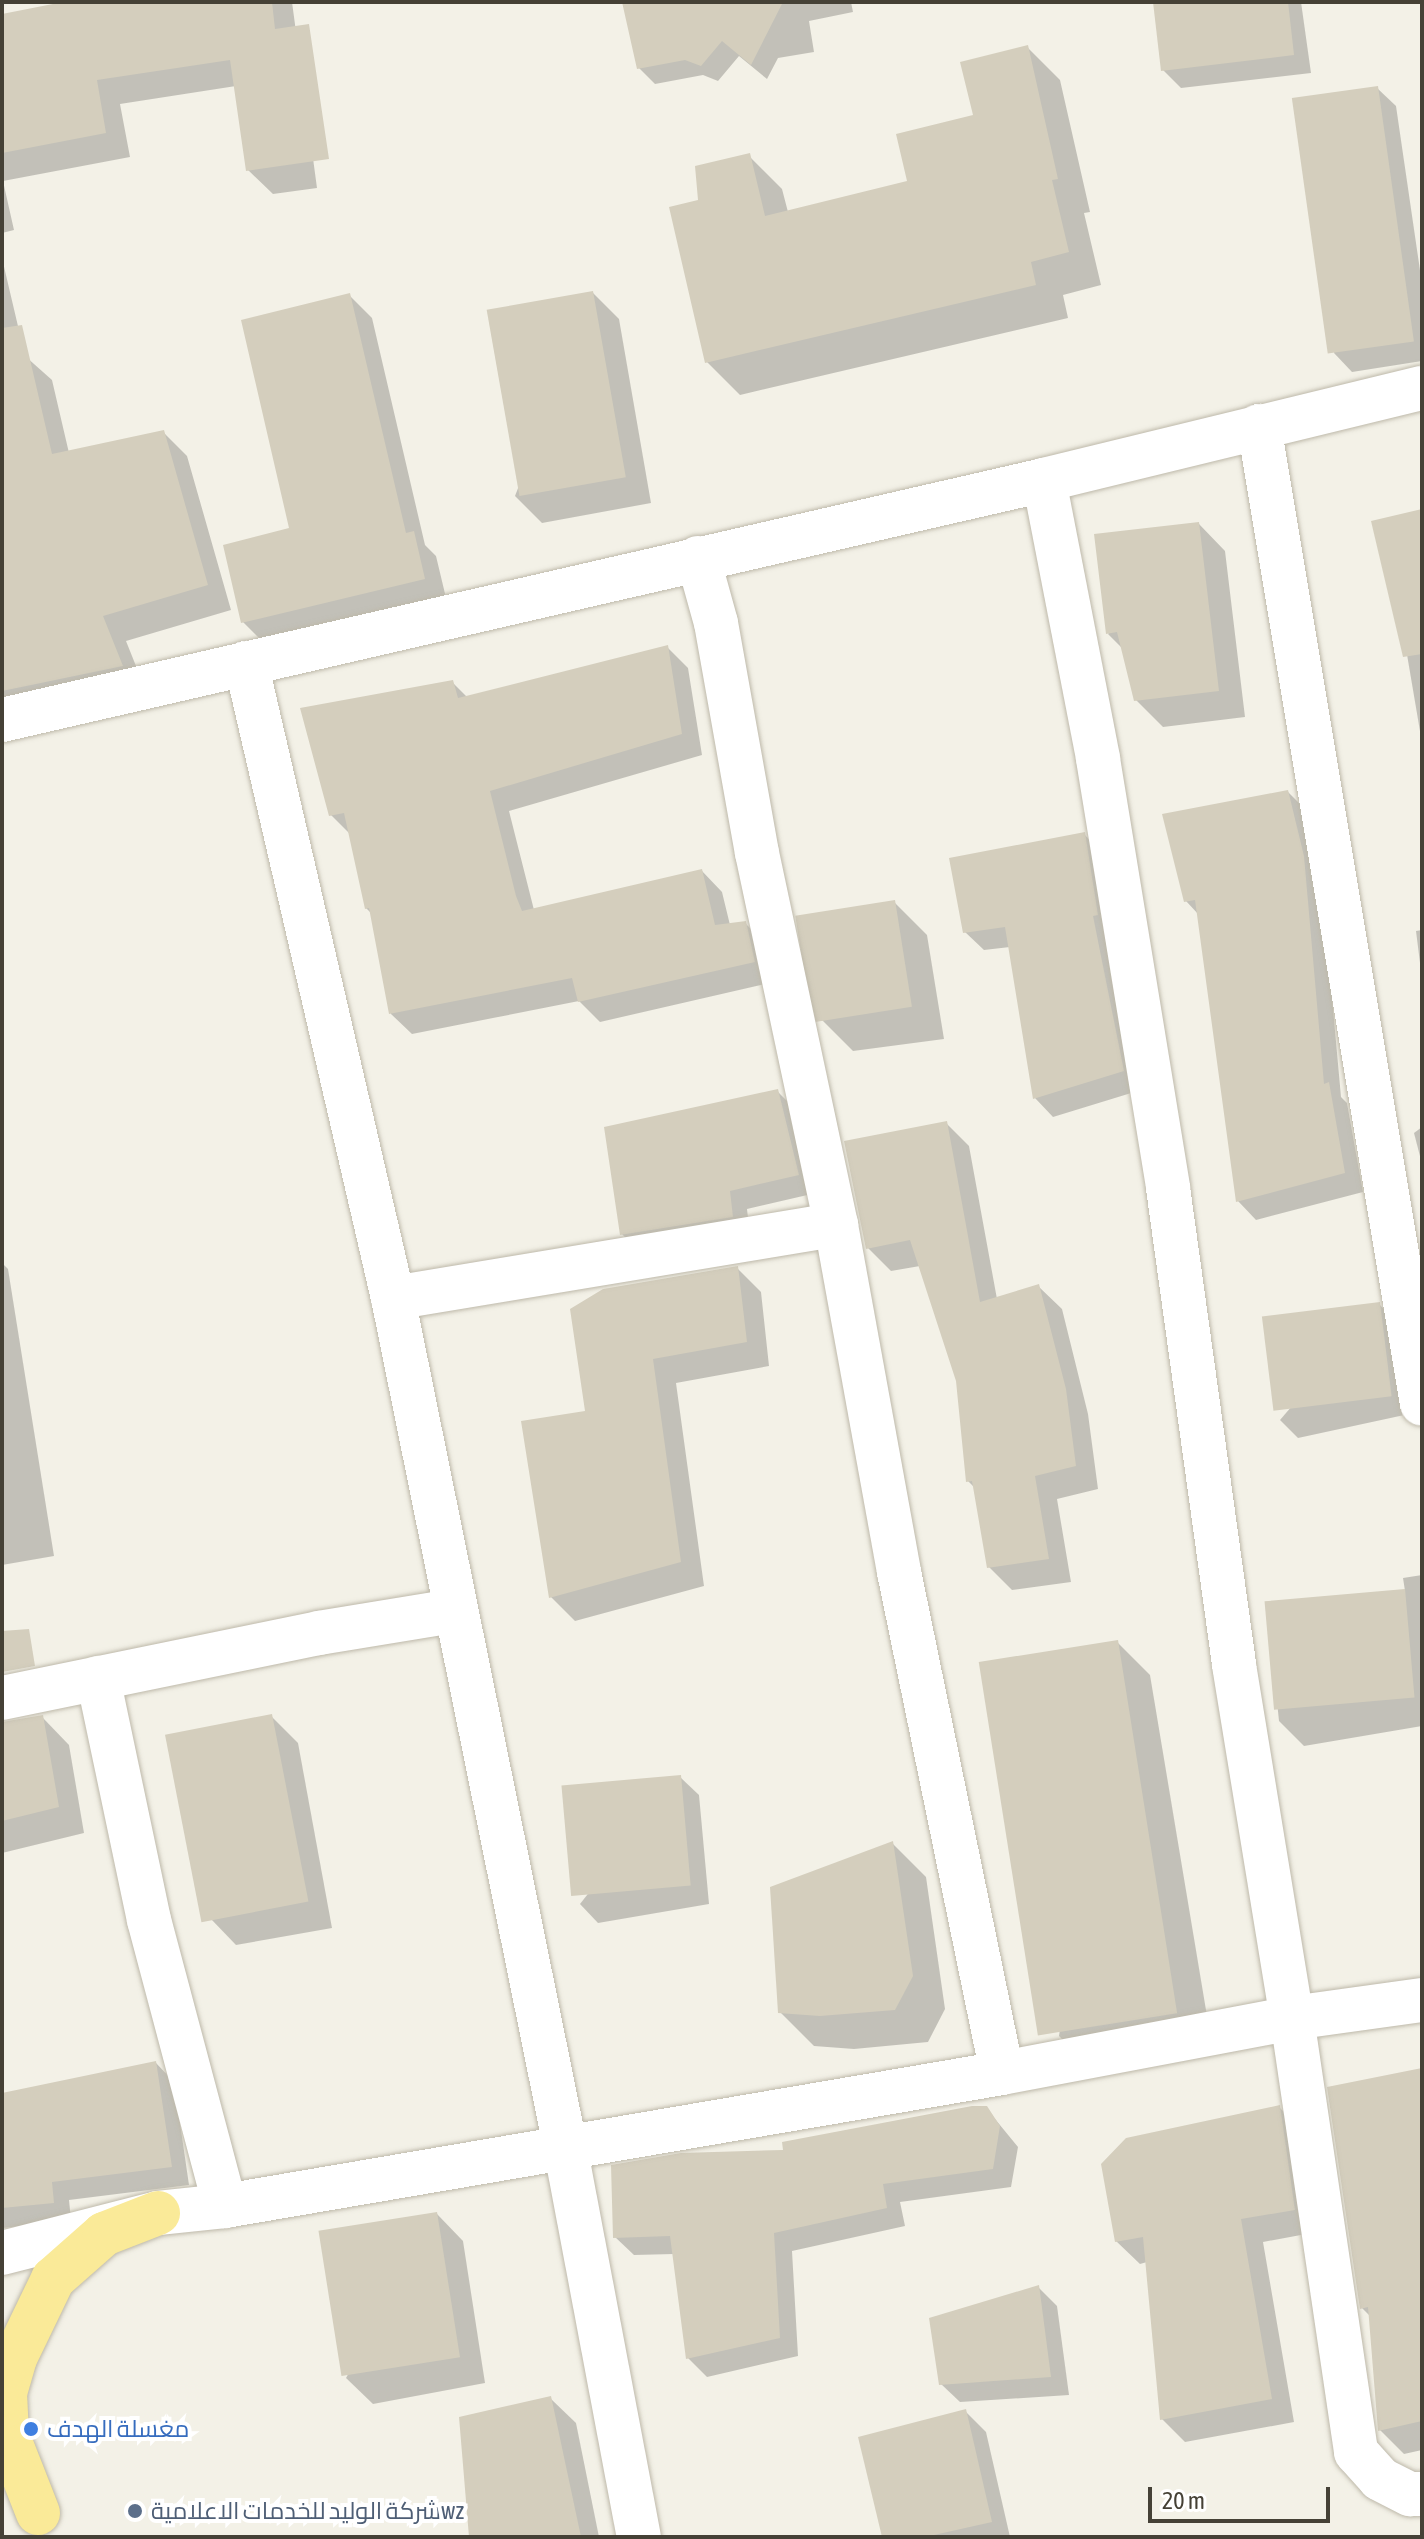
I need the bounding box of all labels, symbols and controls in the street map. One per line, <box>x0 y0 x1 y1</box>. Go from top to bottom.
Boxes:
place label: مغسلة الهدف <box>47 2415 189 2443</box>
marker: مغسلة الهدف <box>22 2420 40 2438</box>
scale bar <box>1152 2471 1334 2521</box>
text: 20 m <box>1162 2487 1205 2514</box>
place label: شركة الوليد للخدمات الاعلاميةwz <box>151 2497 464 2525</box>
marker: شركة الوليد للخدمات الاعلاميةwz <box>126 2502 144 2520</box>

